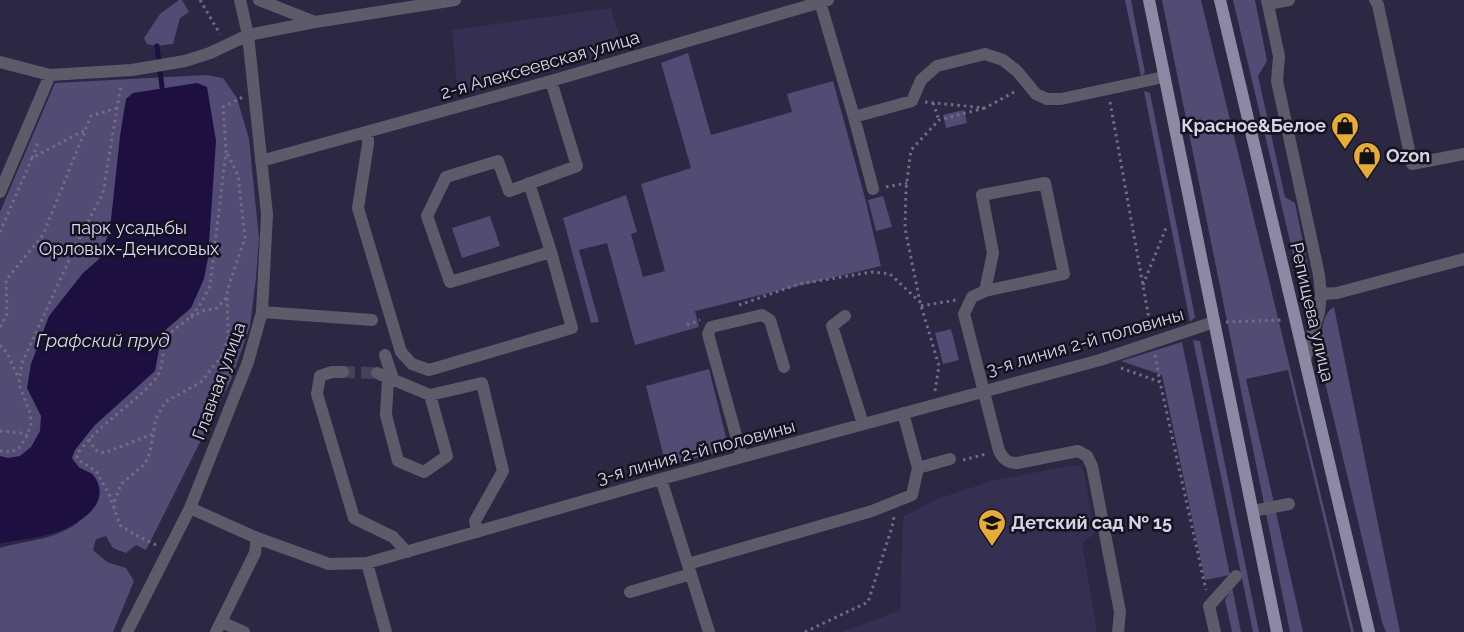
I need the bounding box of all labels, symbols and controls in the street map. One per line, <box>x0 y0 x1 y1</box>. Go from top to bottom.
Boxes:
street label: 2-я Алексеевская улица <box>438 26 642 103</box>
shop icon: Красное&Белое <box>1330 111 1360 150</box>
place label: Красное&Белое <box>1181 115 1326 136</box>
shop icon: Ozon <box>1352 141 1382 180</box>
place label: Ozon <box>1386 145 1430 166</box>
park label: парк усадьбы Орловых-Денисовых <box>39 217 219 259</box>
street label: Репищева улица <box>1286 240 1339 384</box>
street label: 3-я линия 2-й половины <box>984 303 1186 380</box>
street label: Главная улица <box>188 319 250 443</box>
water label: Графский пруд <box>36 329 170 351</box>
street label: 3-я линия 2-й половины <box>594 415 797 488</box>
school or university icon: Детский сад № 15 <box>977 508 1007 547</box>
place label: Детский сад № 15 <box>1011 512 1172 533</box>

